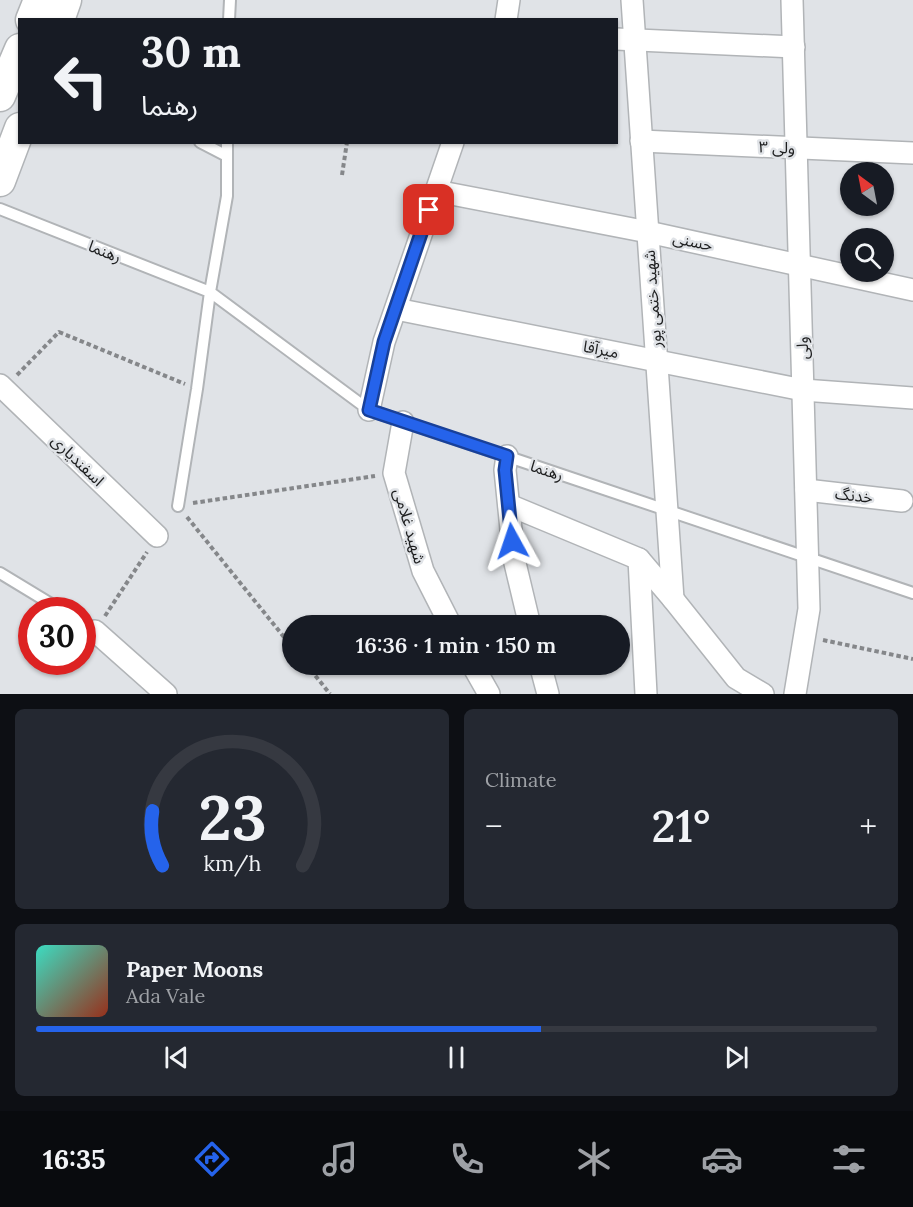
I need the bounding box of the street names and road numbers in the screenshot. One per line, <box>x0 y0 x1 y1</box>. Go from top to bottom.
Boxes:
street label: ولی ۳ <box>758 136 796 158</box>
street label: حسنی <box>671 227 715 255</box>
street label: رهنما <box>86 235 124 267</box>
street label: شهید ختمی پور <box>639 249 667 350</box>
street label: میرآقا <box>581 336 621 362</box>
street label: ولی <box>792 336 812 360</box>
street label: اسفندیاری <box>47 430 109 490</box>
street label: رهنما <box>528 455 566 485</box>
street label: خدنگ <box>834 483 874 507</box>
street label: شهید غلامی <box>390 486 430 566</box>

